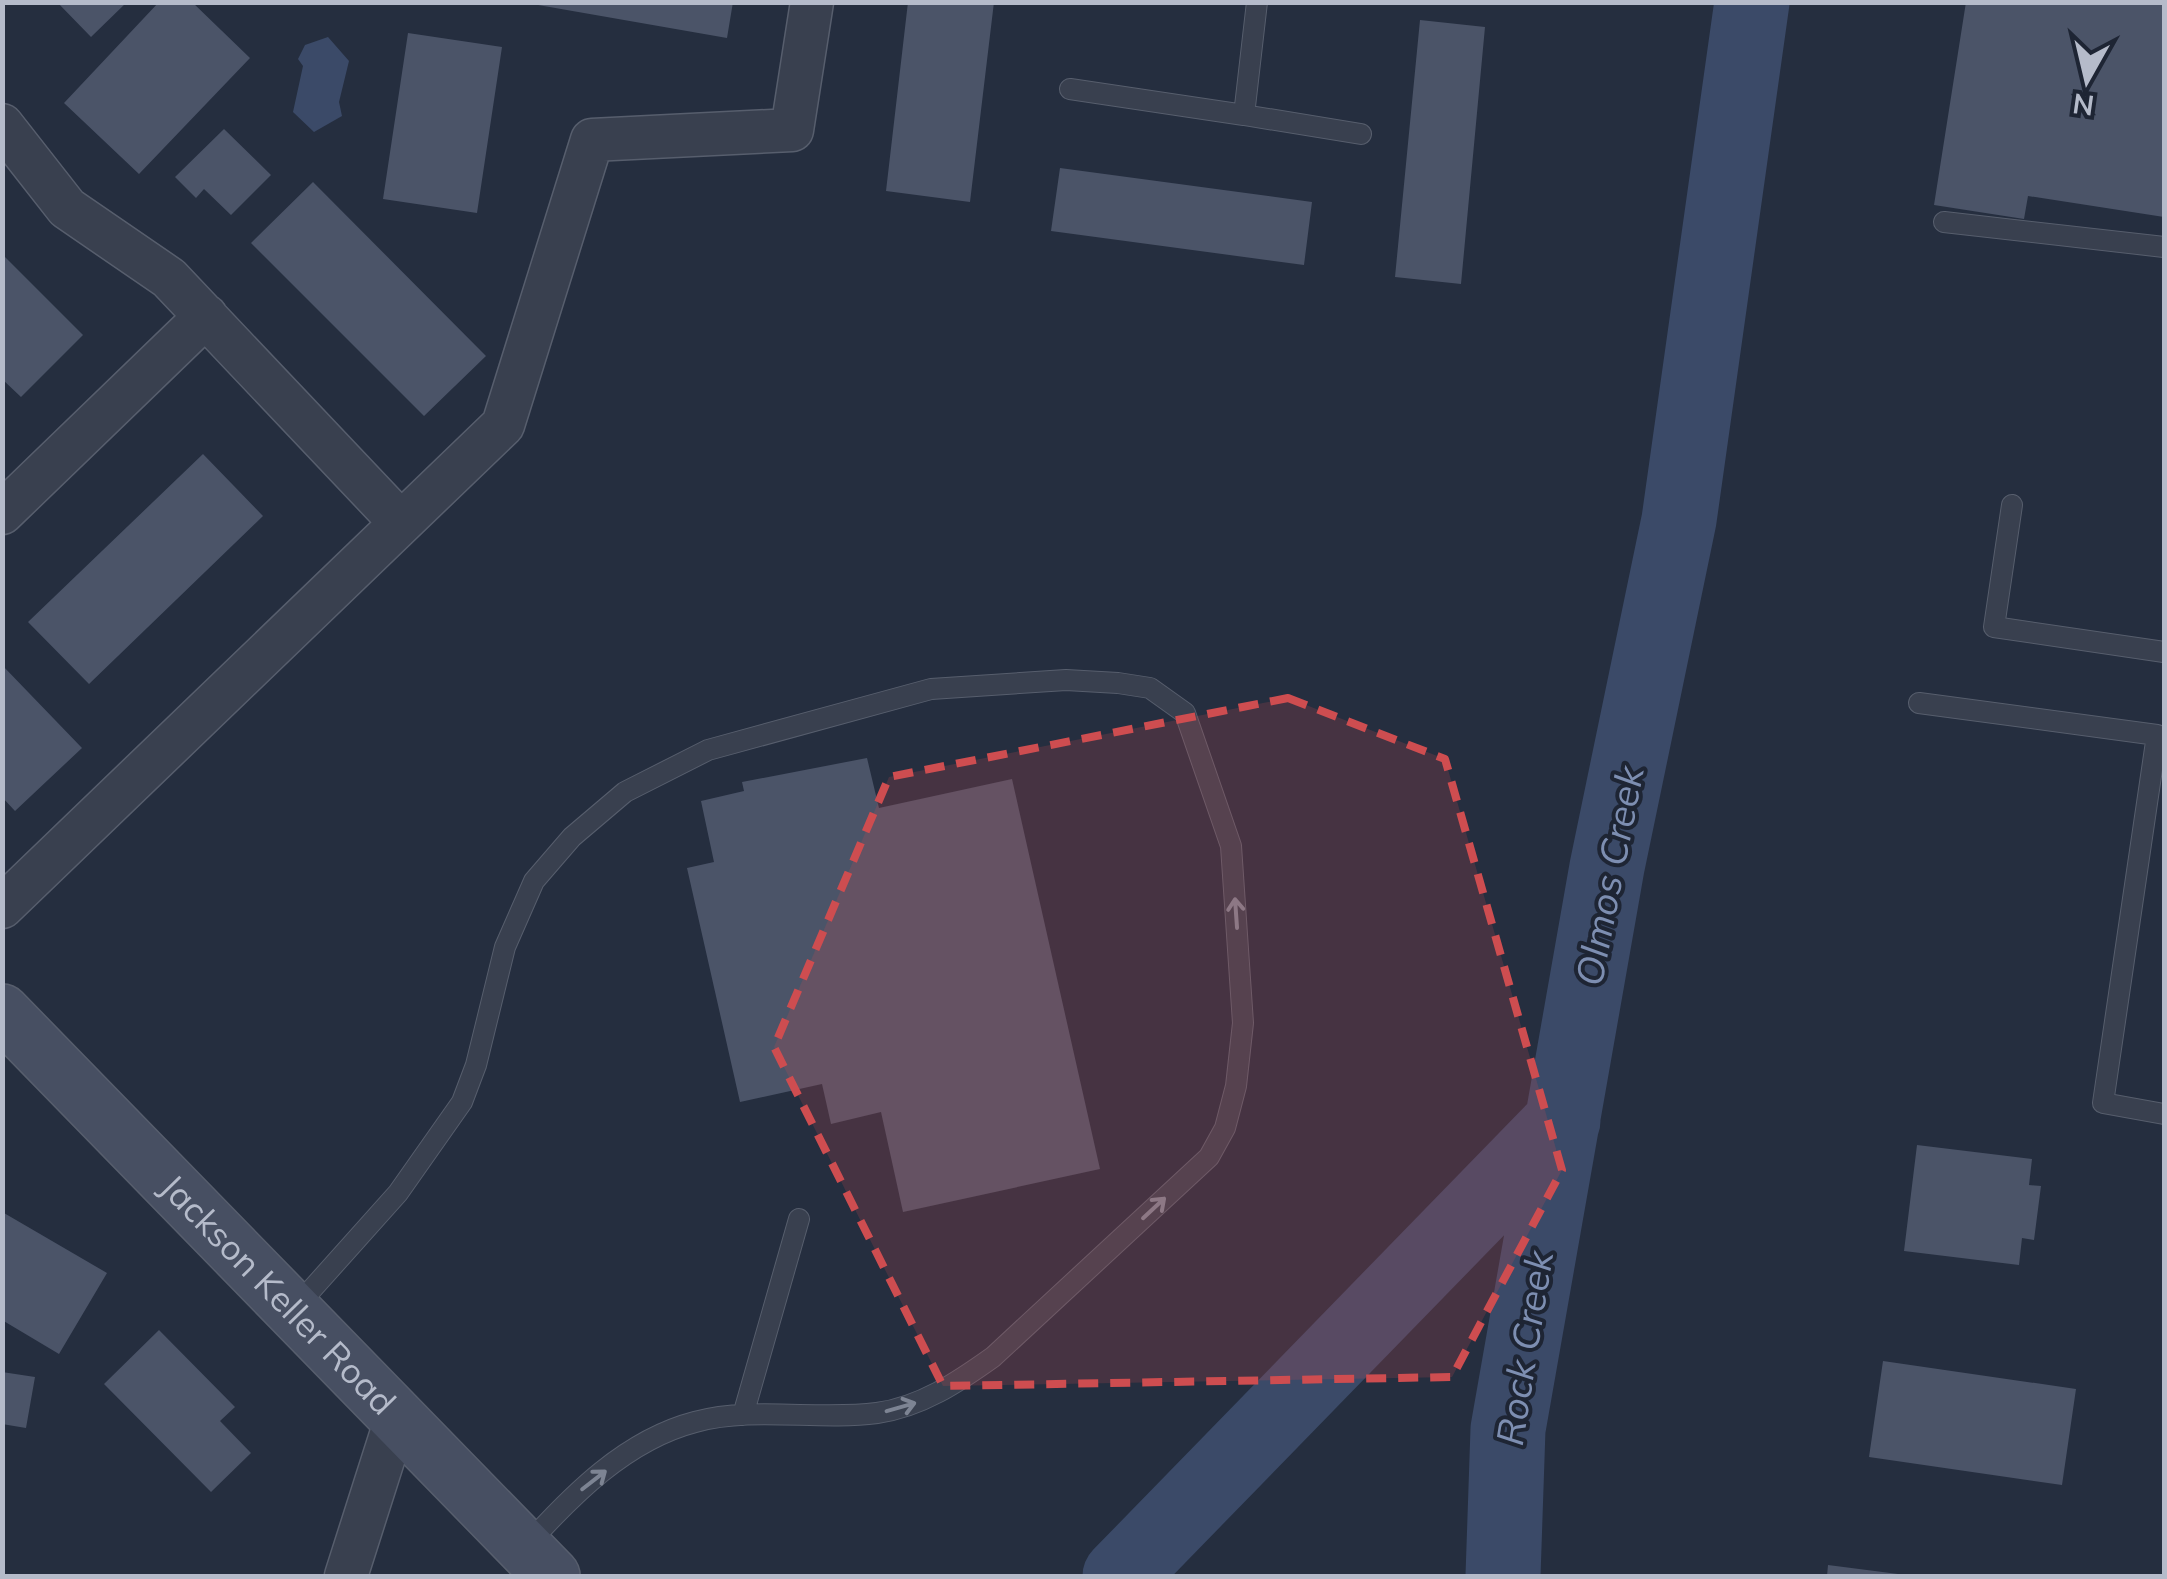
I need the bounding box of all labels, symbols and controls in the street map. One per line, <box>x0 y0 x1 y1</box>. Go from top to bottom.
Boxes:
north arrow <box>2037 30 2137 130</box>
text: N <box>2071 86 2096 124</box>
water label: Olmos Creek <box>1564 761 1654 990</box>
one-way arrow <box>1226 898 1245 930</box>
street label: Jackson Keller Road <box>151 1165 406 1424</box>
one-way arrow <box>1141 1197 1166 1220</box>
water label: Rock Creek <box>1485 1246 1563 1449</box>
one-way arrow <box>884 1396 916 1415</box>
one-way arrow <box>580 1469 606 1491</box>

